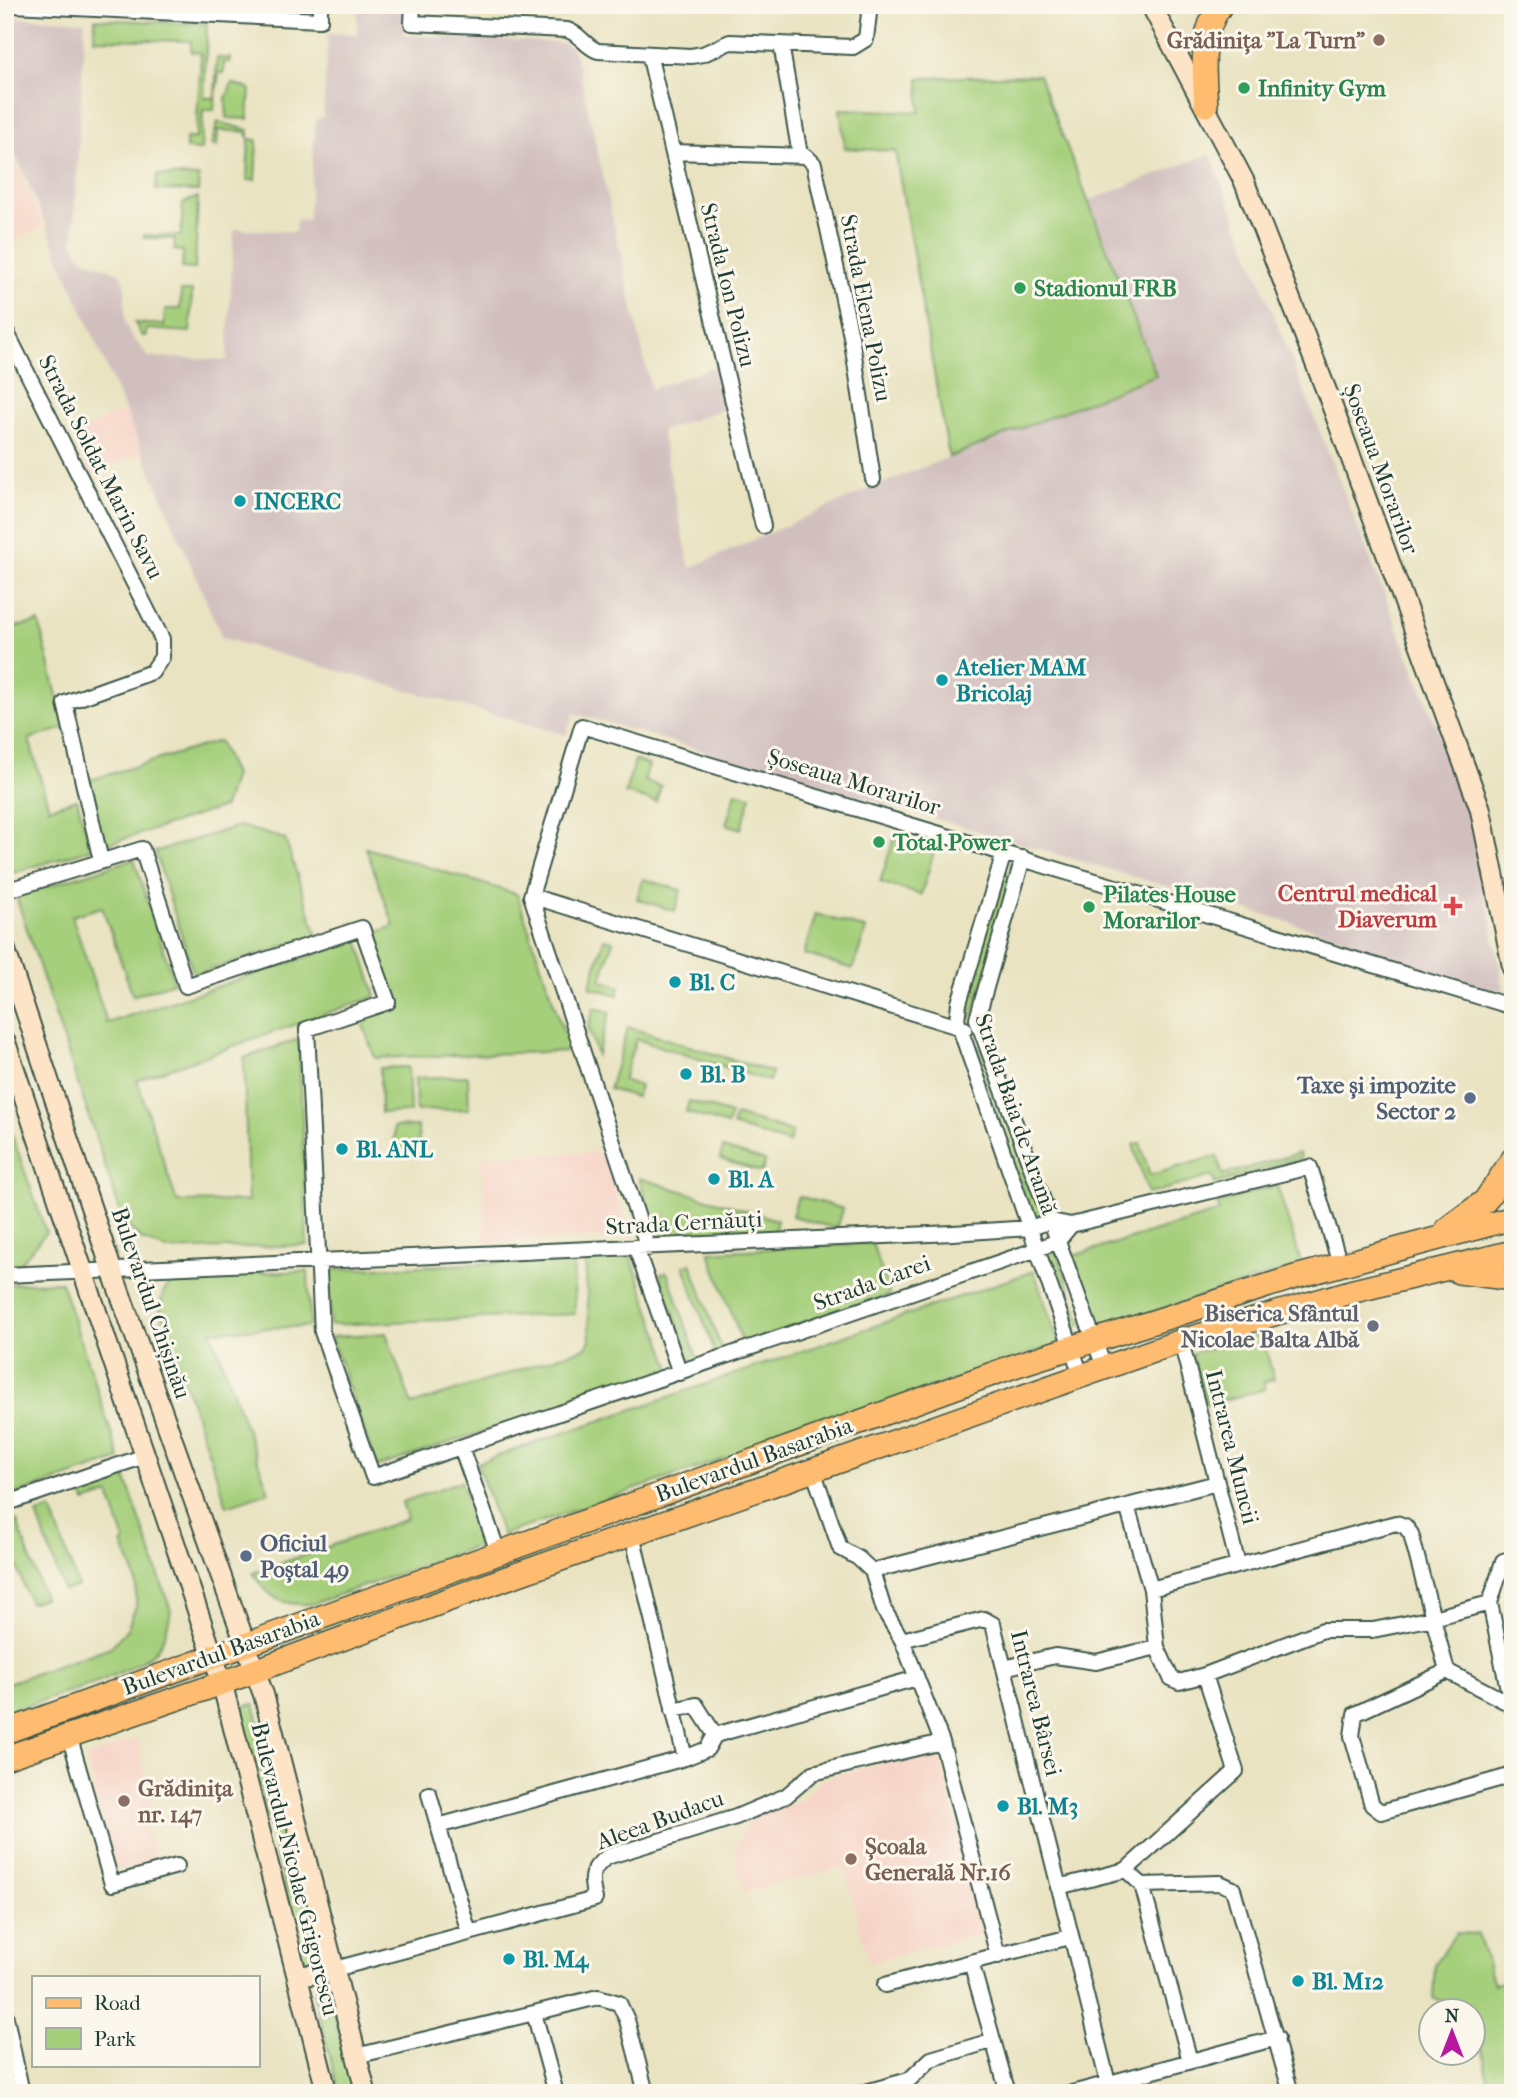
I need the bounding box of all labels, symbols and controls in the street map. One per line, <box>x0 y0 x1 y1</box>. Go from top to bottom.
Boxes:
place label: Grădinița "La Turn" <box>1167 27 1365 55</box>
marker: Grădinița "La Turn" <box>1371 32 1387 48</box>
place label: Infinity Gym <box>1258 75 1387 102</box>
marker: Infinity Gym <box>1236 80 1252 96</box>
street label: Strada Ion Polizu <box>695 200 761 370</box>
street label: Strada Elena Polizu <box>835 212 897 404</box>
place label: Stadionul FRB <box>1034 275 1177 302</box>
marker: Stadionul FRB <box>1012 280 1028 296</box>
street label: Strada Soldat Marin Savu <box>33 351 169 583</box>
street label: Șoseaua Morarilor <box>1338 380 1424 558</box>
place label: INCERC <box>254 488 341 515</box>
marker: INCERC <box>232 493 248 509</box>
place label: Atelier MAM Bricolaj <box>954 654 1086 707</box>
marker: Atelier MAM Bricolaj <box>934 672 950 688</box>
street label: Șoseaua Morarilor <box>764 743 944 821</box>
place label: Total Power <box>892 829 1012 856</box>
marker: Total Power <box>871 834 887 850</box>
place label: Centrul medical Diaverum <box>1278 880 1438 933</box>
place label: Pilates House Morarilor <box>1103 881 1237 934</box>
marker: Centrul medical Diaverum <box>1443 896 1463 916</box>
marker: Pilates House Morarilor <box>1081 899 1097 915</box>
place label: Bl. C <box>689 969 735 996</box>
marker: Bl. C <box>667 974 683 990</box>
street label: Strada Baia de Aramă <box>969 1010 1063 1218</box>
place label: Bl. B <box>700 1061 746 1088</box>
marker: Bl. B <box>678 1066 694 1082</box>
place label: Taxe și impozite Sector 2 <box>1296 1072 1457 1125</box>
marker: Taxe și impozite Sector 2 <box>1462 1090 1478 1106</box>
place label: Bl. ANL <box>356 1136 434 1163</box>
marker: Bl. ANL <box>334 1141 350 1157</box>
place label: Bl. A <box>728 1166 775 1193</box>
marker: Bl. A <box>706 1171 722 1187</box>
street label: Bulevardul Chișinău <box>106 1204 196 1402</box>
street label: Strada Cernăuți <box>605 1205 763 1241</box>
street label: Strada Carei <box>810 1249 934 1317</box>
place label: Biserica Sfântul Nicolae Balta Albă <box>1181 1300 1360 1353</box>
marker: Biserica Sfântul Nicolae Balta Albă <box>1365 1318 1381 1334</box>
street label: Intrarea Muncii <box>1200 1367 1264 1527</box>
street label: Bulevardul Basarabia <box>652 1412 857 1508</box>
place label: Oficiul Poștal 49 <box>260 1530 349 1583</box>
marker: Oficiul Poștal 49 <box>238 1548 254 1564</box>
street label: Bulevardul Basarabia <box>119 1605 324 1701</box>
street label: Intrarea Bârsei <box>1005 1627 1067 1779</box>
street label: Bulevardul Nicolae Grigorescu <box>245 1719 345 2019</box>
place label: Grădinița nr. 147 <box>137 1775 234 1828</box>
street label: Aleea Budacu <box>592 1784 727 1856</box>
marker: Grădinița nr. 147 <box>116 1793 132 1809</box>
place label: Bl. M3 <box>1017 1793 1078 1820</box>
marker: Bl. M3 <box>995 1798 1011 1814</box>
place label: Școala Generală Nr.16 <box>865 1833 1011 1886</box>
marker: Școala Generală Nr.16 <box>843 1851 859 1867</box>
place label: Bl. M4 <box>523 1946 590 1973</box>
marker: Bl. M4 <box>501 1951 517 1967</box>
place label: Bl. M12 <box>1312 1968 1384 1995</box>
marker: Bl. M12 <box>1290 1973 1306 1989</box>
legend <box>32 1976 259 2066</box>
text: Road <box>94 1991 141 2015</box>
north arrow <box>1416 1996 1486 2066</box>
text: N <box>1445 2005 1460 2027</box>
text: Park <box>94 2027 136 2051</box>

